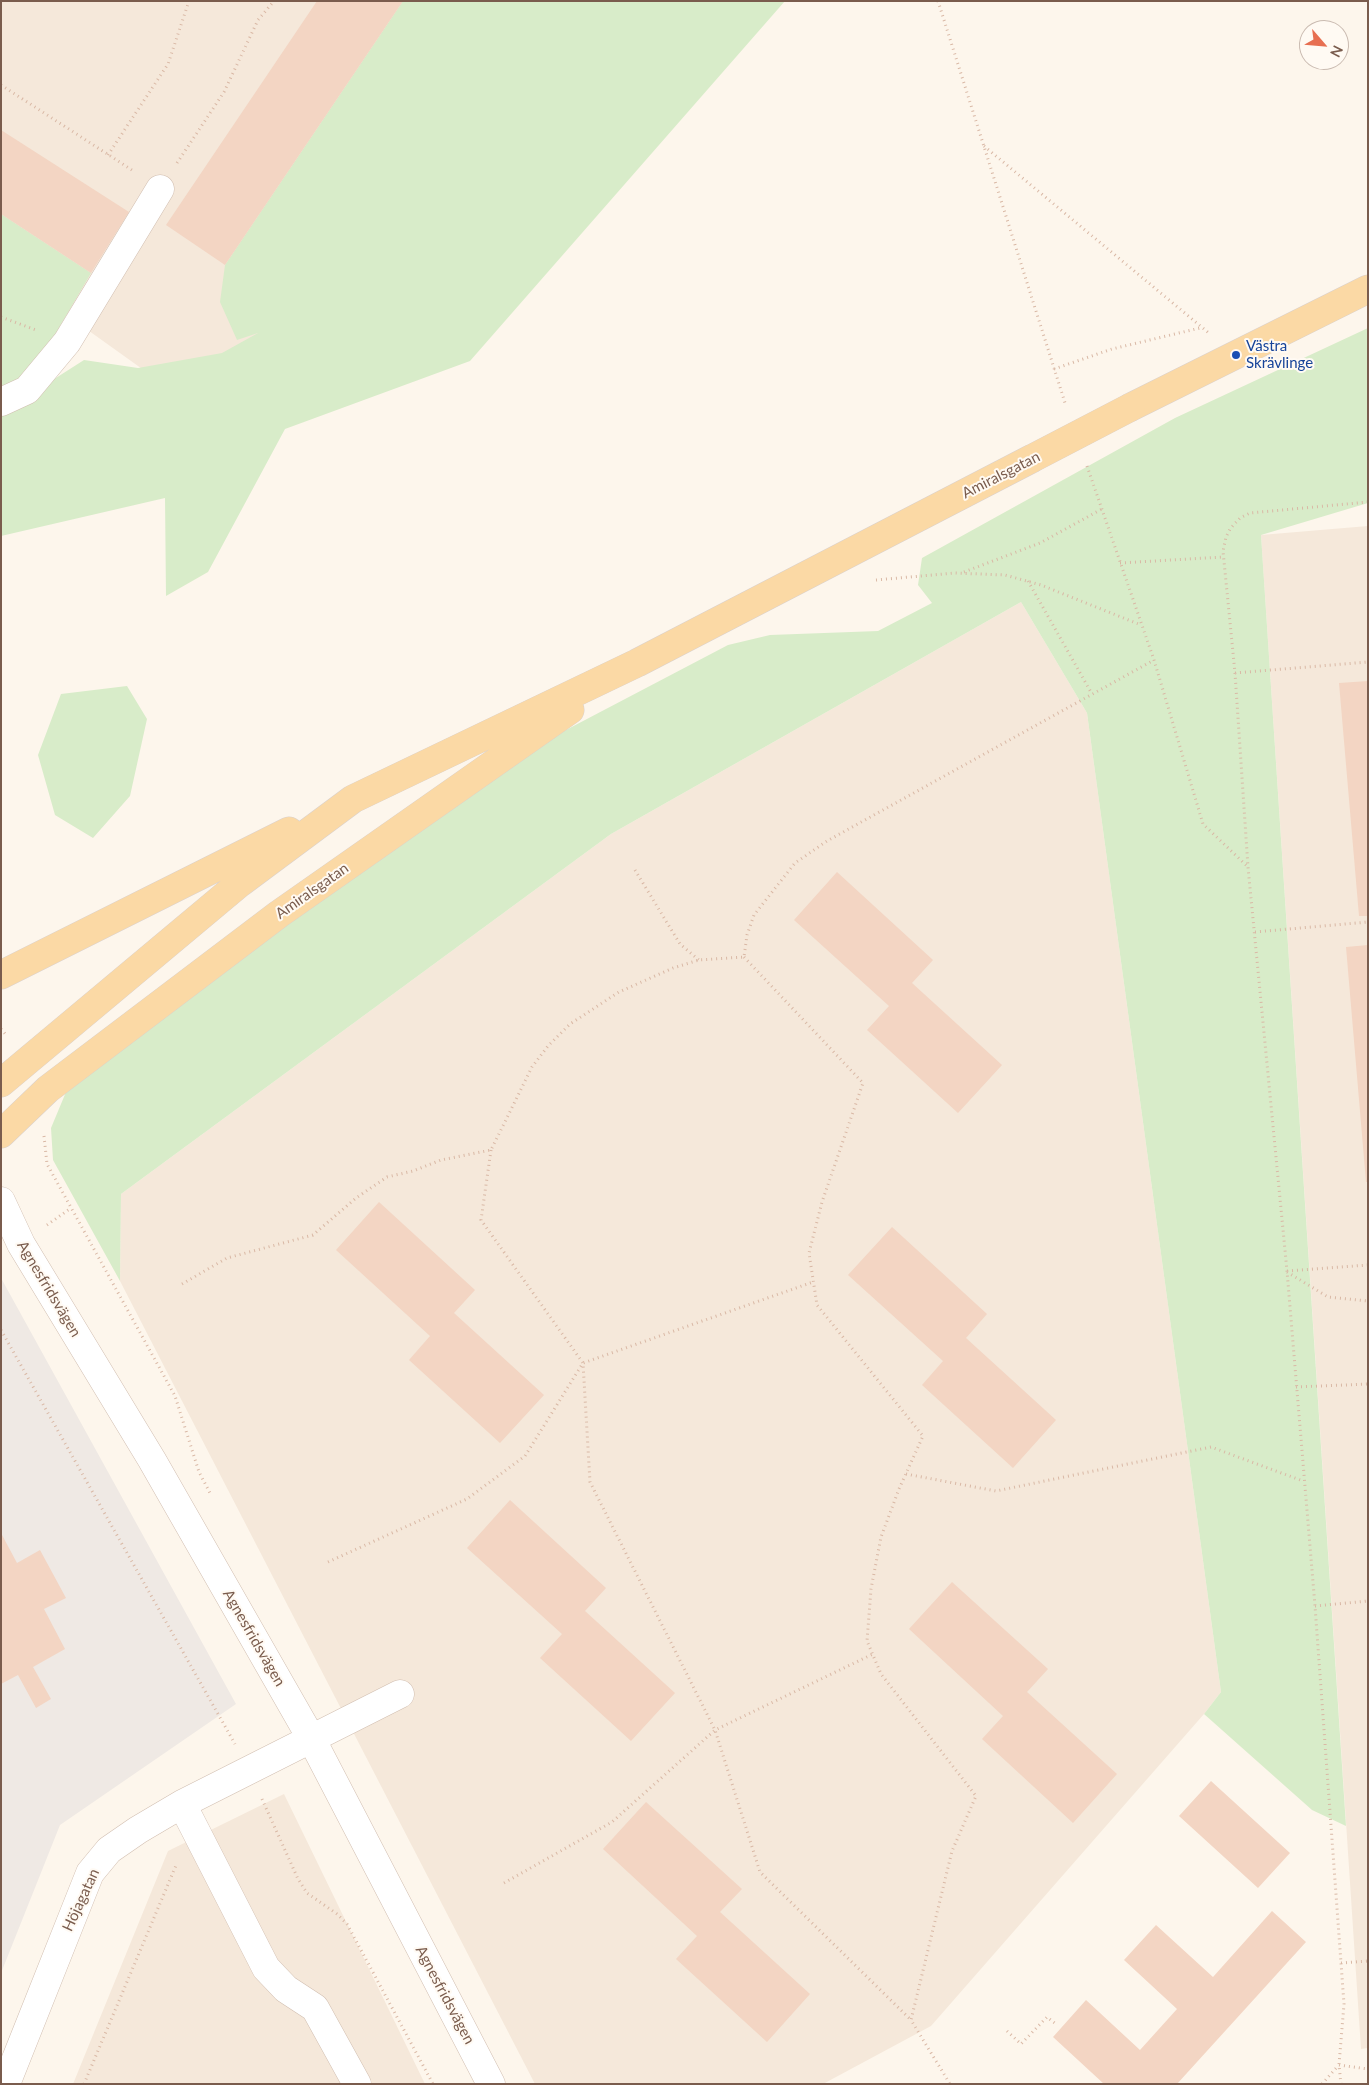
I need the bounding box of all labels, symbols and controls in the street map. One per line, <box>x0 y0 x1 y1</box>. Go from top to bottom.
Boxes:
north arrow <box>1299 20 1349 70</box>
text: N <box>1327 43 1347 60</box>
place label: Västra Skrävlinge <box>1246 337 1313 372</box>
marker: Västra Skrävlinge <box>1230 349 1242 361</box>
street label: Amiralsgatan <box>959 448 1043 502</box>
street label: Amiralsgatan <box>272 859 352 923</box>
street label: Agnesfridsvägen <box>13 1238 85 1340</box>
street label: Agnesfridsvägen <box>219 1586 289 1690</box>
street label: Höjagatan <box>59 1866 103 1934</box>
street label: Agnesfridsvägen <box>412 1943 478 2047</box>

